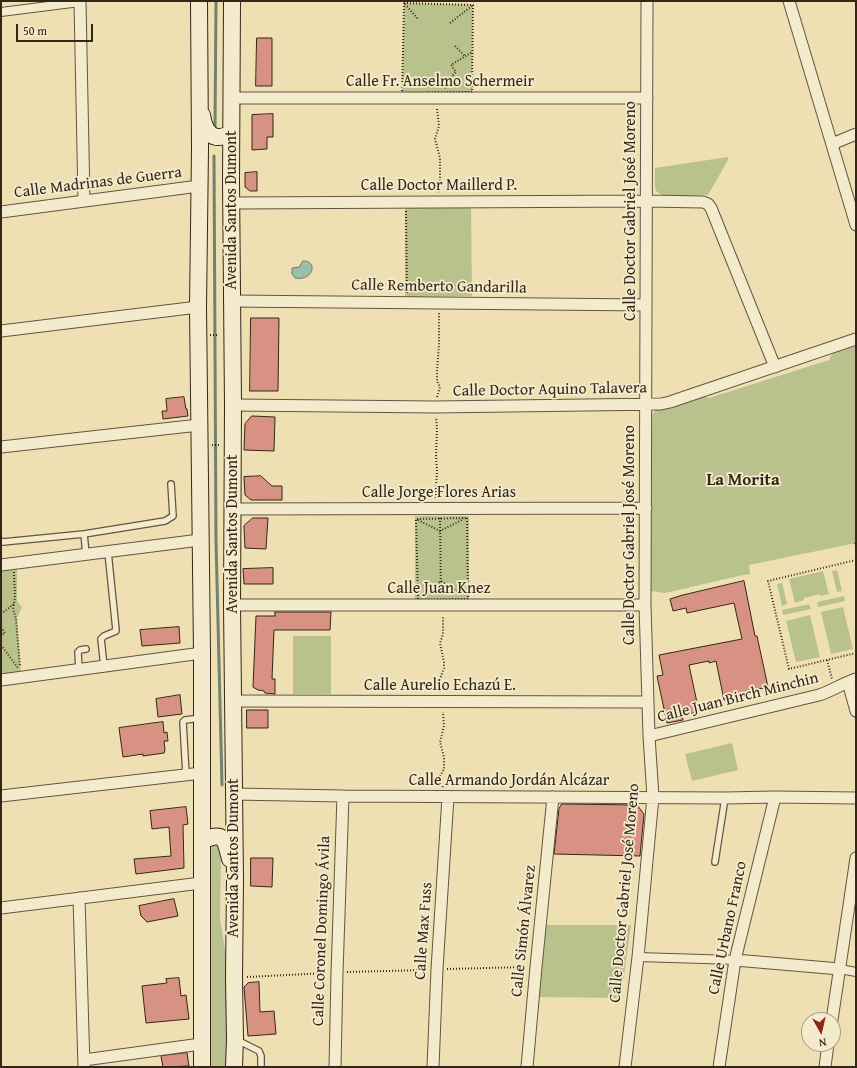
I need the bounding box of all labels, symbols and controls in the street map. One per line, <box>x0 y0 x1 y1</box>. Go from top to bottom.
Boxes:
scale bar <box>18 16 95 42</box>
text: 50 m <box>23 22 47 39</box>
street label: Calle Fr. Anselmo Schermeir <box>346 72 534 92</box>
street label: Calle Doctor Gabriel José Moreno <box>621 101 641 321</box>
street label: Avenida Santos Dumont <box>222 130 242 290</box>
street label: Calle Madrinas de Guerra <box>13 163 183 203</box>
street label: Calle Doctor Maillerd P. <box>361 176 517 196</box>
street label: Calle Remberto Gandarilla <box>351 276 527 298</box>
street label: Calle Doctor Aquino Talavera <box>453 379 647 401</box>
street label: Calle Doctor Gabriel José Moreno <box>620 425 640 645</box>
street label: Avenida Santos Dumont <box>223 454 243 614</box>
district label: La Morita <box>706 471 780 491</box>
street label: Calle Jorge Flores Arias <box>362 483 516 503</box>
street label: Calle Juan Knez <box>388 579 490 599</box>
street label: Calle Juan Birch Minchin <box>656 669 820 727</box>
street label: Calle Aurelio Echazú E. <box>364 676 516 696</box>
street label: Calle Armando Jordán Alcázar <box>409 771 609 791</box>
street label: Avenida Santos Dumont <box>224 778 244 938</box>
street label: Calle Doctor Gabriel José Moreno <box>606 783 644 1003</box>
street label: Calle Coronel Domingo Ávila <box>309 835 335 1027</box>
street label: Calle Urbano Franco <box>704 860 752 996</box>
street label: Calle Simón Álvarez <box>508 864 540 998</box>
street label: Calle Max Fuss <box>411 882 437 980</box>
north arrow <box>801 1012 841 1052</box>
text: N <box>818 1034 827 1051</box>

